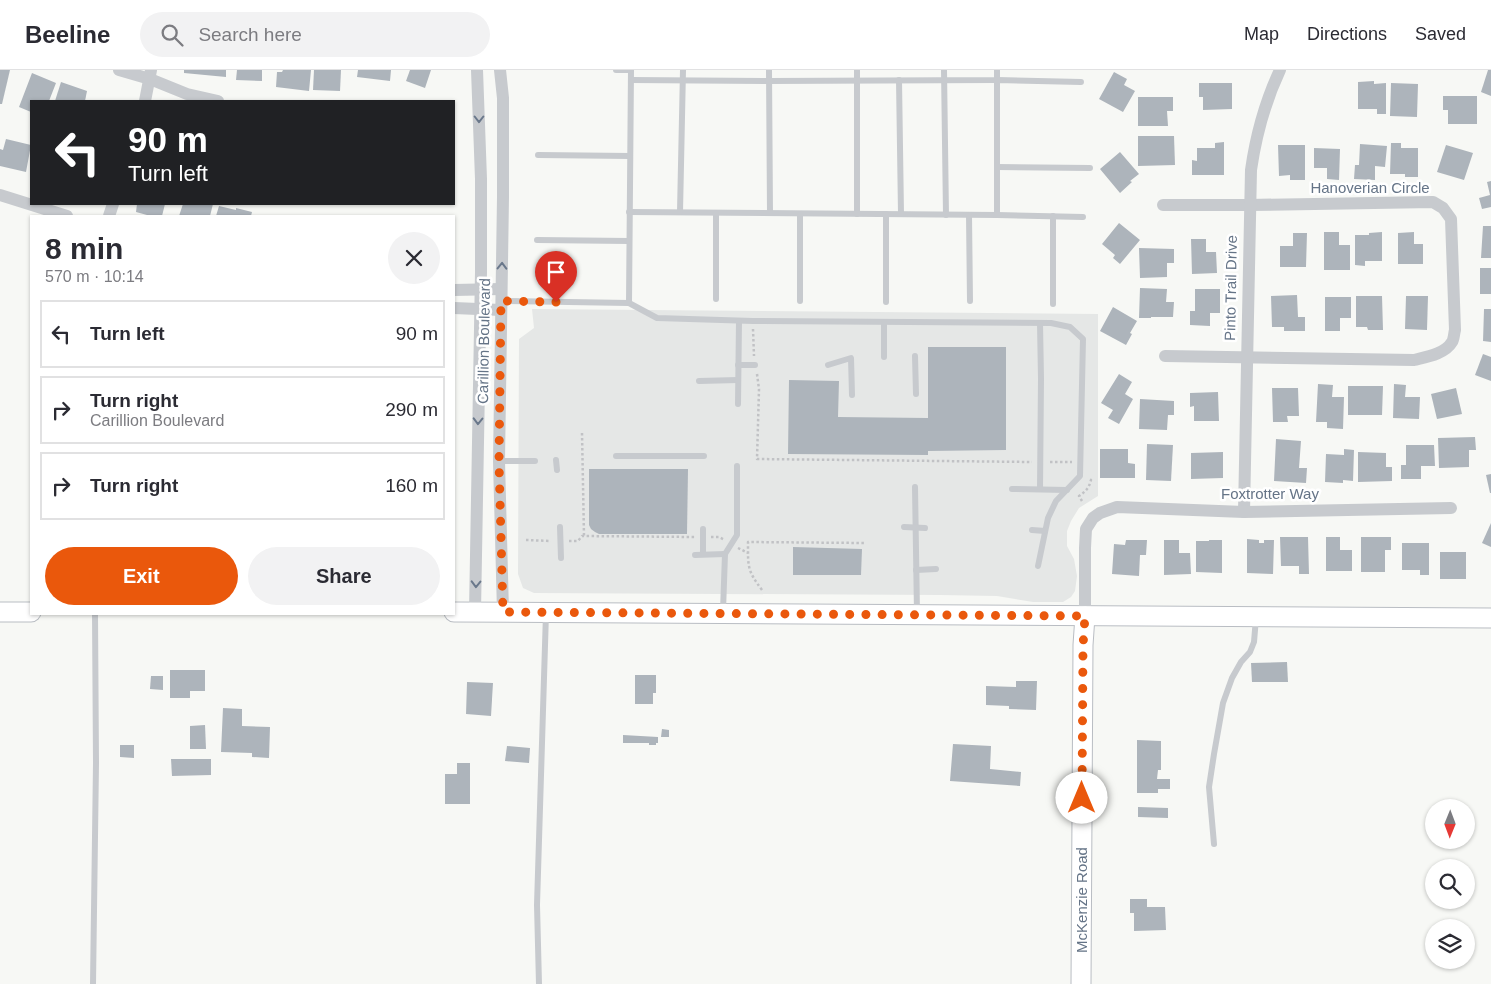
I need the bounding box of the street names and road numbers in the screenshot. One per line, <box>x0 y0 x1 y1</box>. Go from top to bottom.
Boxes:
street label: Hanoverian Circle <box>1310 179 1430 196</box>
street label: Pinto Trail Drive <box>1221 235 1240 341</box>
street label: Carillion Boulevard <box>474 278 493 404</box>
street label: Foxtrotter Way <box>1221 485 1319 502</box>
street label: McKenzie Road <box>1073 847 1090 953</box>

